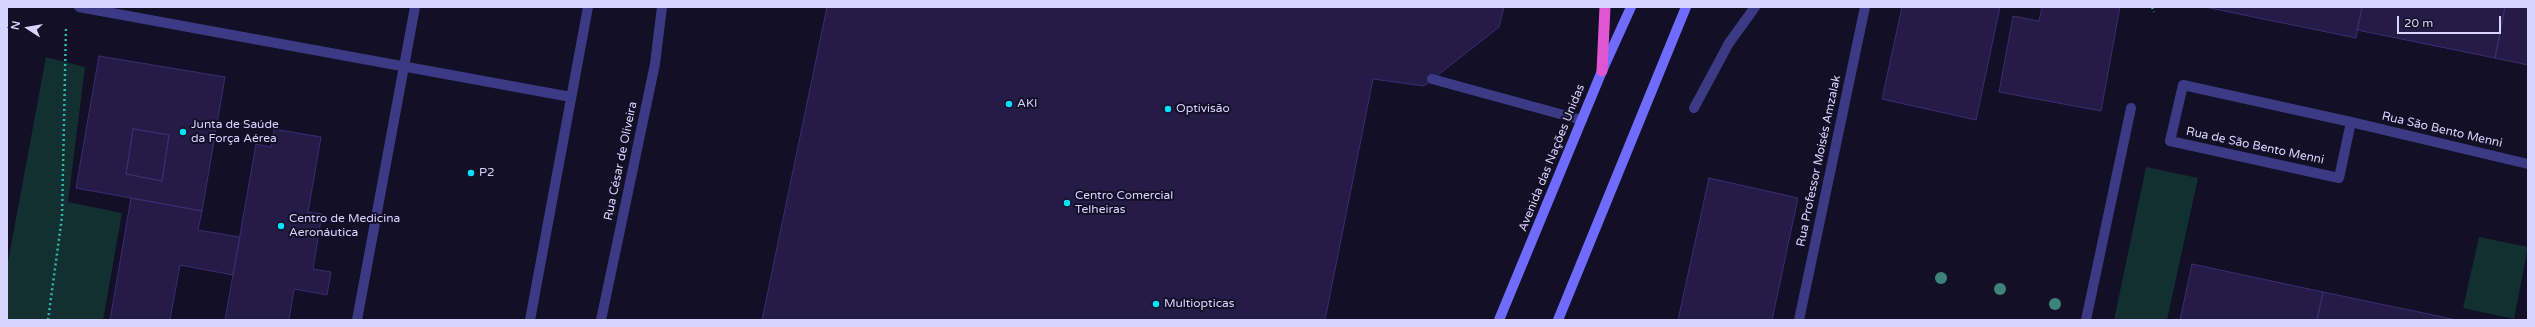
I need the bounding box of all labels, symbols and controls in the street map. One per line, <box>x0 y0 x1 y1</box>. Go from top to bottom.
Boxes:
north arrow <box>8 8 48 48</box>
scale bar <box>2399 8 2503 34</box>
text: 20 m <box>2404 16 2433 30</box>
text: N <box>8 20 23 31</box>
street label: Rua Professor Moisés Amzalak <box>1794 74 1844 248</box>
street label: Avenida das Nações Unidas <box>1516 82 1588 234</box>
place label: AKI <box>1017 97 1037 111</box>
marker: AKI <box>1004 99 1014 109</box>
street label: Rua César de Oliveira <box>601 100 641 222</box>
place label: Optivisão <box>1176 102 1230 116</box>
marker: Optivisão <box>1163 104 1173 114</box>
street label: Rua São Bento Menni <box>2380 109 2504 151</box>
place label: Junta de Saúde da Força Aérea <box>191 118 279 146</box>
street label: Rua de São Bento Menni <box>2185 124 2325 168</box>
marker: Junta de Saúde da Força Aérea <box>178 127 188 137</box>
place label: P2 <box>479 166 495 180</box>
marker: P2 <box>466 168 476 178</box>
place label: Centro Comercial Telheiras <box>1075 189 1173 217</box>
marker: Centro Comercial Telheiras <box>1062 198 1072 208</box>
place label: Centro de Medicina Aeronáutica <box>289 212 400 240</box>
marker: Centro de Medicina Aeronáutica <box>276 221 286 231</box>
place label: Multiopticas <box>1164 297 1235 311</box>
marker: Multiopticas <box>1151 299 1161 309</box>

